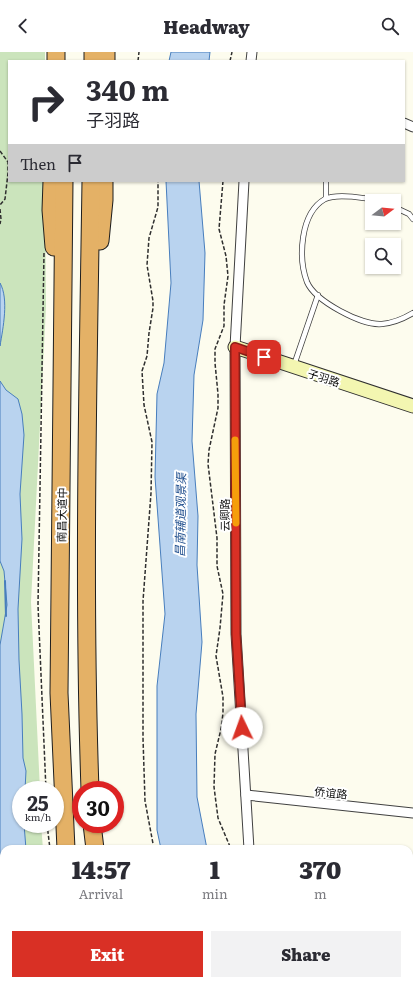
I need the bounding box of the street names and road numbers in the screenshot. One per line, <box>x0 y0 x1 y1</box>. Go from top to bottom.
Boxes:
street label: 子羽路 <box>306 364 342 390</box>
street label: 南昌大道中 <box>53 487 69 543</box>
street label: 云卿路 <box>216 499 232 532</box>
street label: 侨谊路 <box>314 782 348 802</box>

